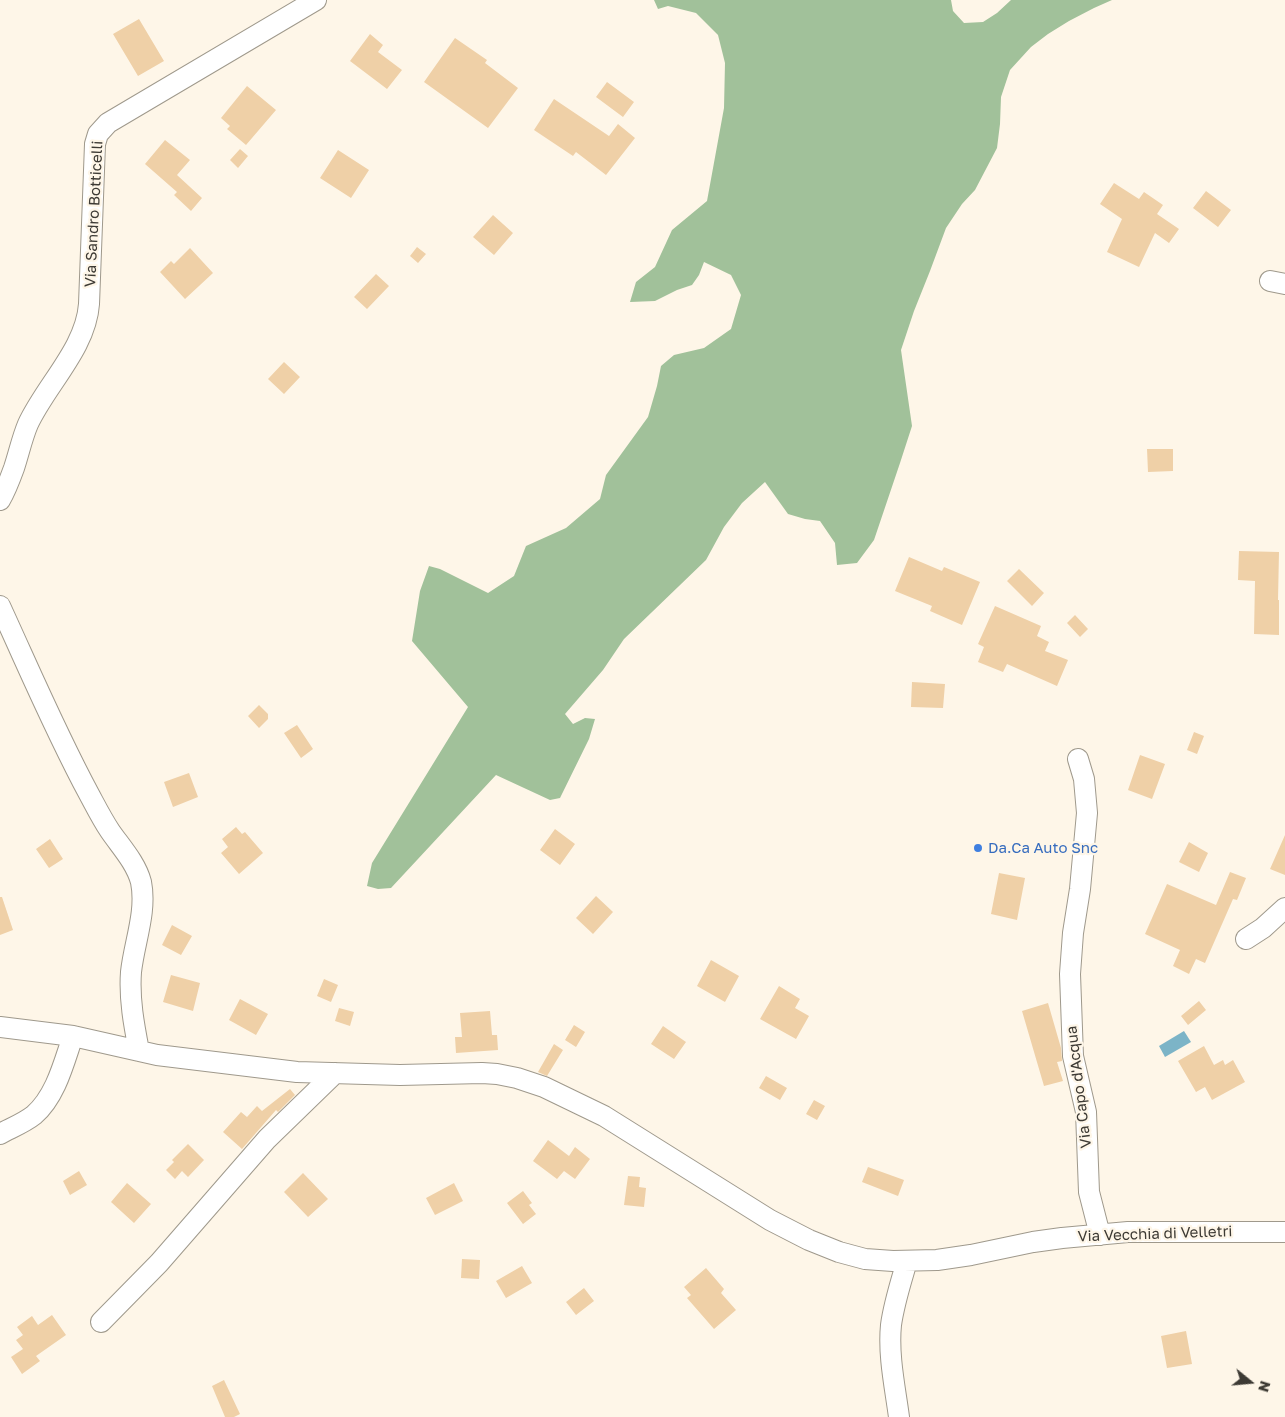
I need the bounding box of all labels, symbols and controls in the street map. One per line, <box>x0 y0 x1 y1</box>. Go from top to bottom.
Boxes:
street label: Via Sandro Botticelli <box>81 140 107 288</box>
place label: Da.Ca Auto Snc <box>988 839 1098 857</box>
marker: Da.Ca Auto Snc <box>972 842 984 854</box>
street label: Via Capo d'Acqua <box>1063 1025 1095 1149</box>
street label: Via Vecchia di Velletri <box>1077 1222 1233 1246</box>
north arrow <box>1225 1357 1275 1407</box>
text: N <box>1255 1379 1275 1394</box>

